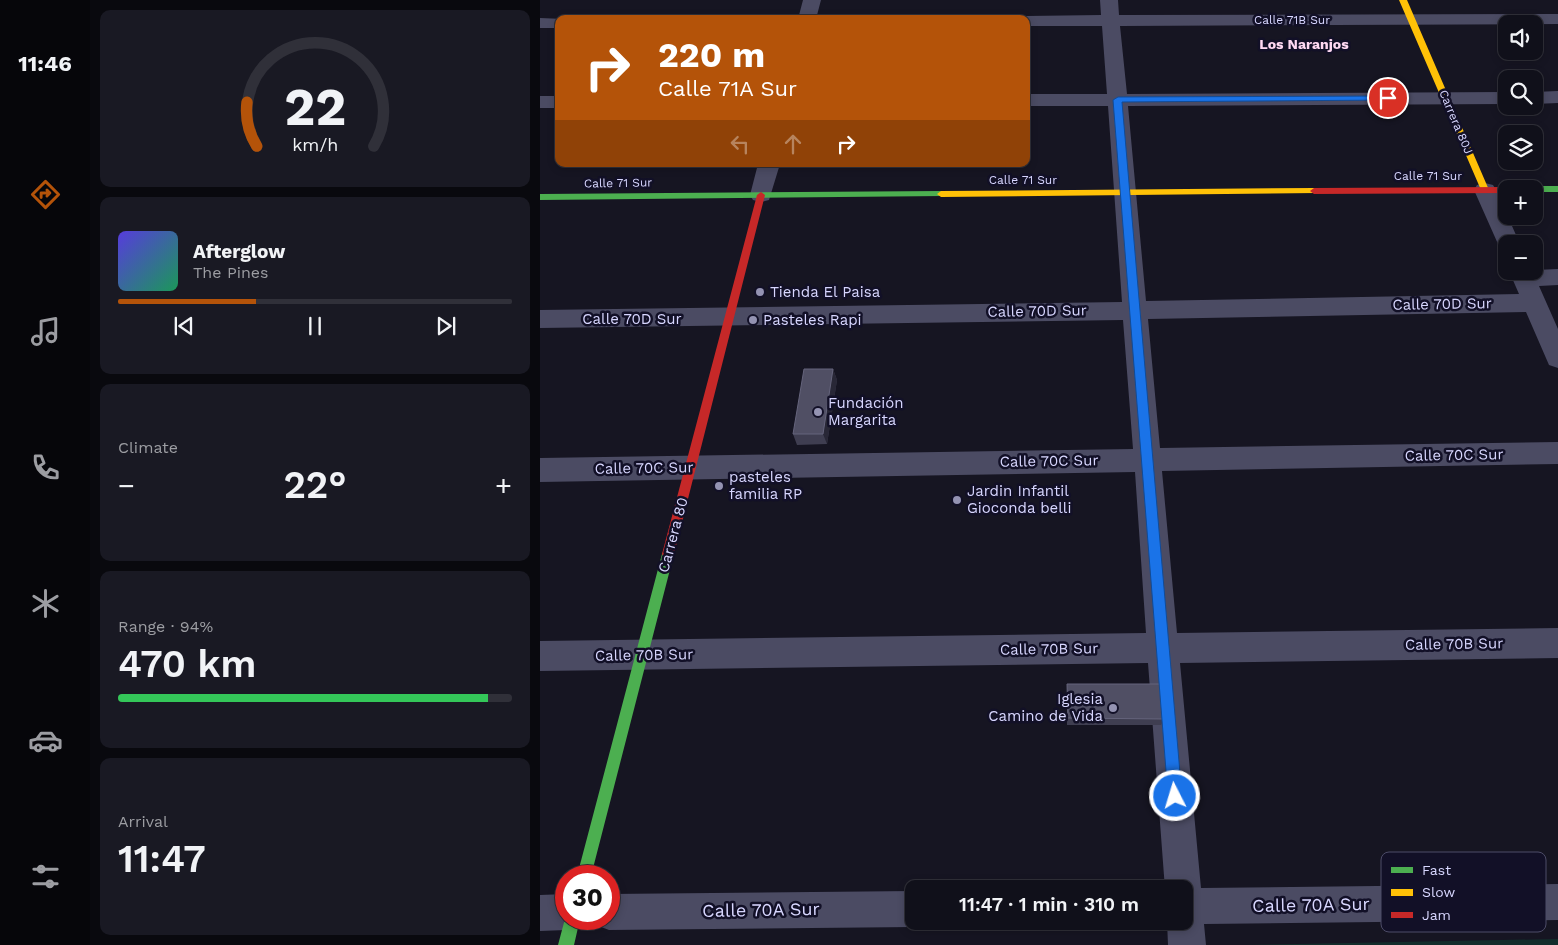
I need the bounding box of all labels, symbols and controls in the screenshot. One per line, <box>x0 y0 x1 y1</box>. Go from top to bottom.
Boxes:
street label: Calle 71B Sur <box>1254 13 1330 27</box>
map controls <box>1498 15 1543 280</box>
button: sound <box>1498 15 1543 60</box>
text: 220 m <box>658 34 765 76</box>
icon: right <box>575 35 640 100</box>
district label: Los Naranjos <box>1259 36 1349 52</box>
text: 11:46 <box>18 51 72 76</box>
button: search <box>1498 70 1543 115</box>
text: Calle 71A Sur <box>658 76 797 101</box>
text: 22 <box>284 77 346 138</box>
pin <box>1367 77 1409 119</box>
icon: arrive <box>1374 84 1402 112</box>
street label: Carrera 80J <box>1436 88 1476 156</box>
button: layers <box>1498 125 1543 170</box>
icon: left <box>726 130 754 158</box>
icon: ahead <box>779 130 807 158</box>
icon: right <box>832 130 860 158</box>
text: km/h <box>292 134 338 155</box>
street label: Calle 71 Sur <box>1394 169 1462 183</box>
street label: Calle 71 Sur <box>989 173 1057 187</box>
street label: Calle 71 Sur <box>584 175 652 191</box>
icon: directions <box>28 177 63 212</box>
button: + <box>1498 180 1543 225</box>
button: − <box>1498 235 1543 280</box>
text: Afterglow <box>193 240 285 263</box>
text: The Pines <box>193 263 269 282</box>
place label: Tienda El Paisa <box>770 283 881 301</box>
marker: Tienda El Paisa <box>754 286 766 298</box>
street label: Calle 70D Sur <box>1392 294 1492 314</box>
street label: Calle 70D Sur <box>987 301 1087 321</box>
street label: Calle 70D Sur <box>582 310 682 328</box>
place label: Pasteles Rapi <box>763 311 862 329</box>
icon: previous <box>170 312 198 340</box>
icon: pause <box>301 312 329 340</box>
icon: next <box>432 312 460 340</box>
icon: music <box>28 314 63 349</box>
marker: Pasteles Rapi <box>747 314 759 326</box>
place label: Fundación Margarita <box>828 394 904 429</box>
marker: Fundación Margarita <box>812 406 824 418</box>
text: Climate <box>118 438 178 457</box>
street label: Calle 70C Sur <box>1404 445 1504 465</box>
icon: phone <box>28 450 63 485</box>
street label: Calle 70C Sur <box>999 451 1099 471</box>
street label: Calle 70C Sur <box>594 458 694 478</box>
text: 22° <box>283 463 347 507</box>
place label: pasteles familia RP <box>729 468 802 503</box>
text: − <box>118 469 135 502</box>
text: + <box>495 469 512 502</box>
marker: pasteles familia RP <box>713 480 725 492</box>
place label: Jardin Infantil Gioconda belli <box>967 482 1071 517</box>
marker: Jardin Infantil Gioconda belli <box>951 494 963 506</box>
street label: Carrera 80 <box>654 495 692 575</box>
icon: climate <box>28 586 63 621</box>
text: Range · 94% <box>118 617 213 636</box>
street label: Calle 70B Sur <box>1405 634 1503 654</box>
street label: Calle 70B Sur <box>1000 639 1098 659</box>
text: 470 km <box>118 642 256 686</box>
street label: Calle 70B Sur <box>595 645 693 665</box>
place label: Iglesia Camino de Vida <box>988 690 1104 725</box>
marker: Iglesia Camino de Vida <box>1107 702 1119 714</box>
icon: car <box>28 723 63 758</box>
position arrow <box>1148 769 1200 821</box>
text: Arrival <box>118 812 168 831</box>
text: 11:47 <box>118 837 206 881</box>
legend <box>1381 852 1546 932</box>
icon: filters <box>28 859 63 894</box>
text: Fast <box>1422 862 1451 878</box>
speed limit sign: 30 <box>555 865 620 930</box>
text: Slow <box>1422 884 1455 900</box>
text: 11:47 · 1 min · 310 m <box>959 893 1139 916</box>
street label: Calle 70A Sur <box>1252 893 1370 916</box>
street label: Calle 70A Sur <box>702 898 820 921</box>
text: Jam <box>1422 907 1451 923</box>

